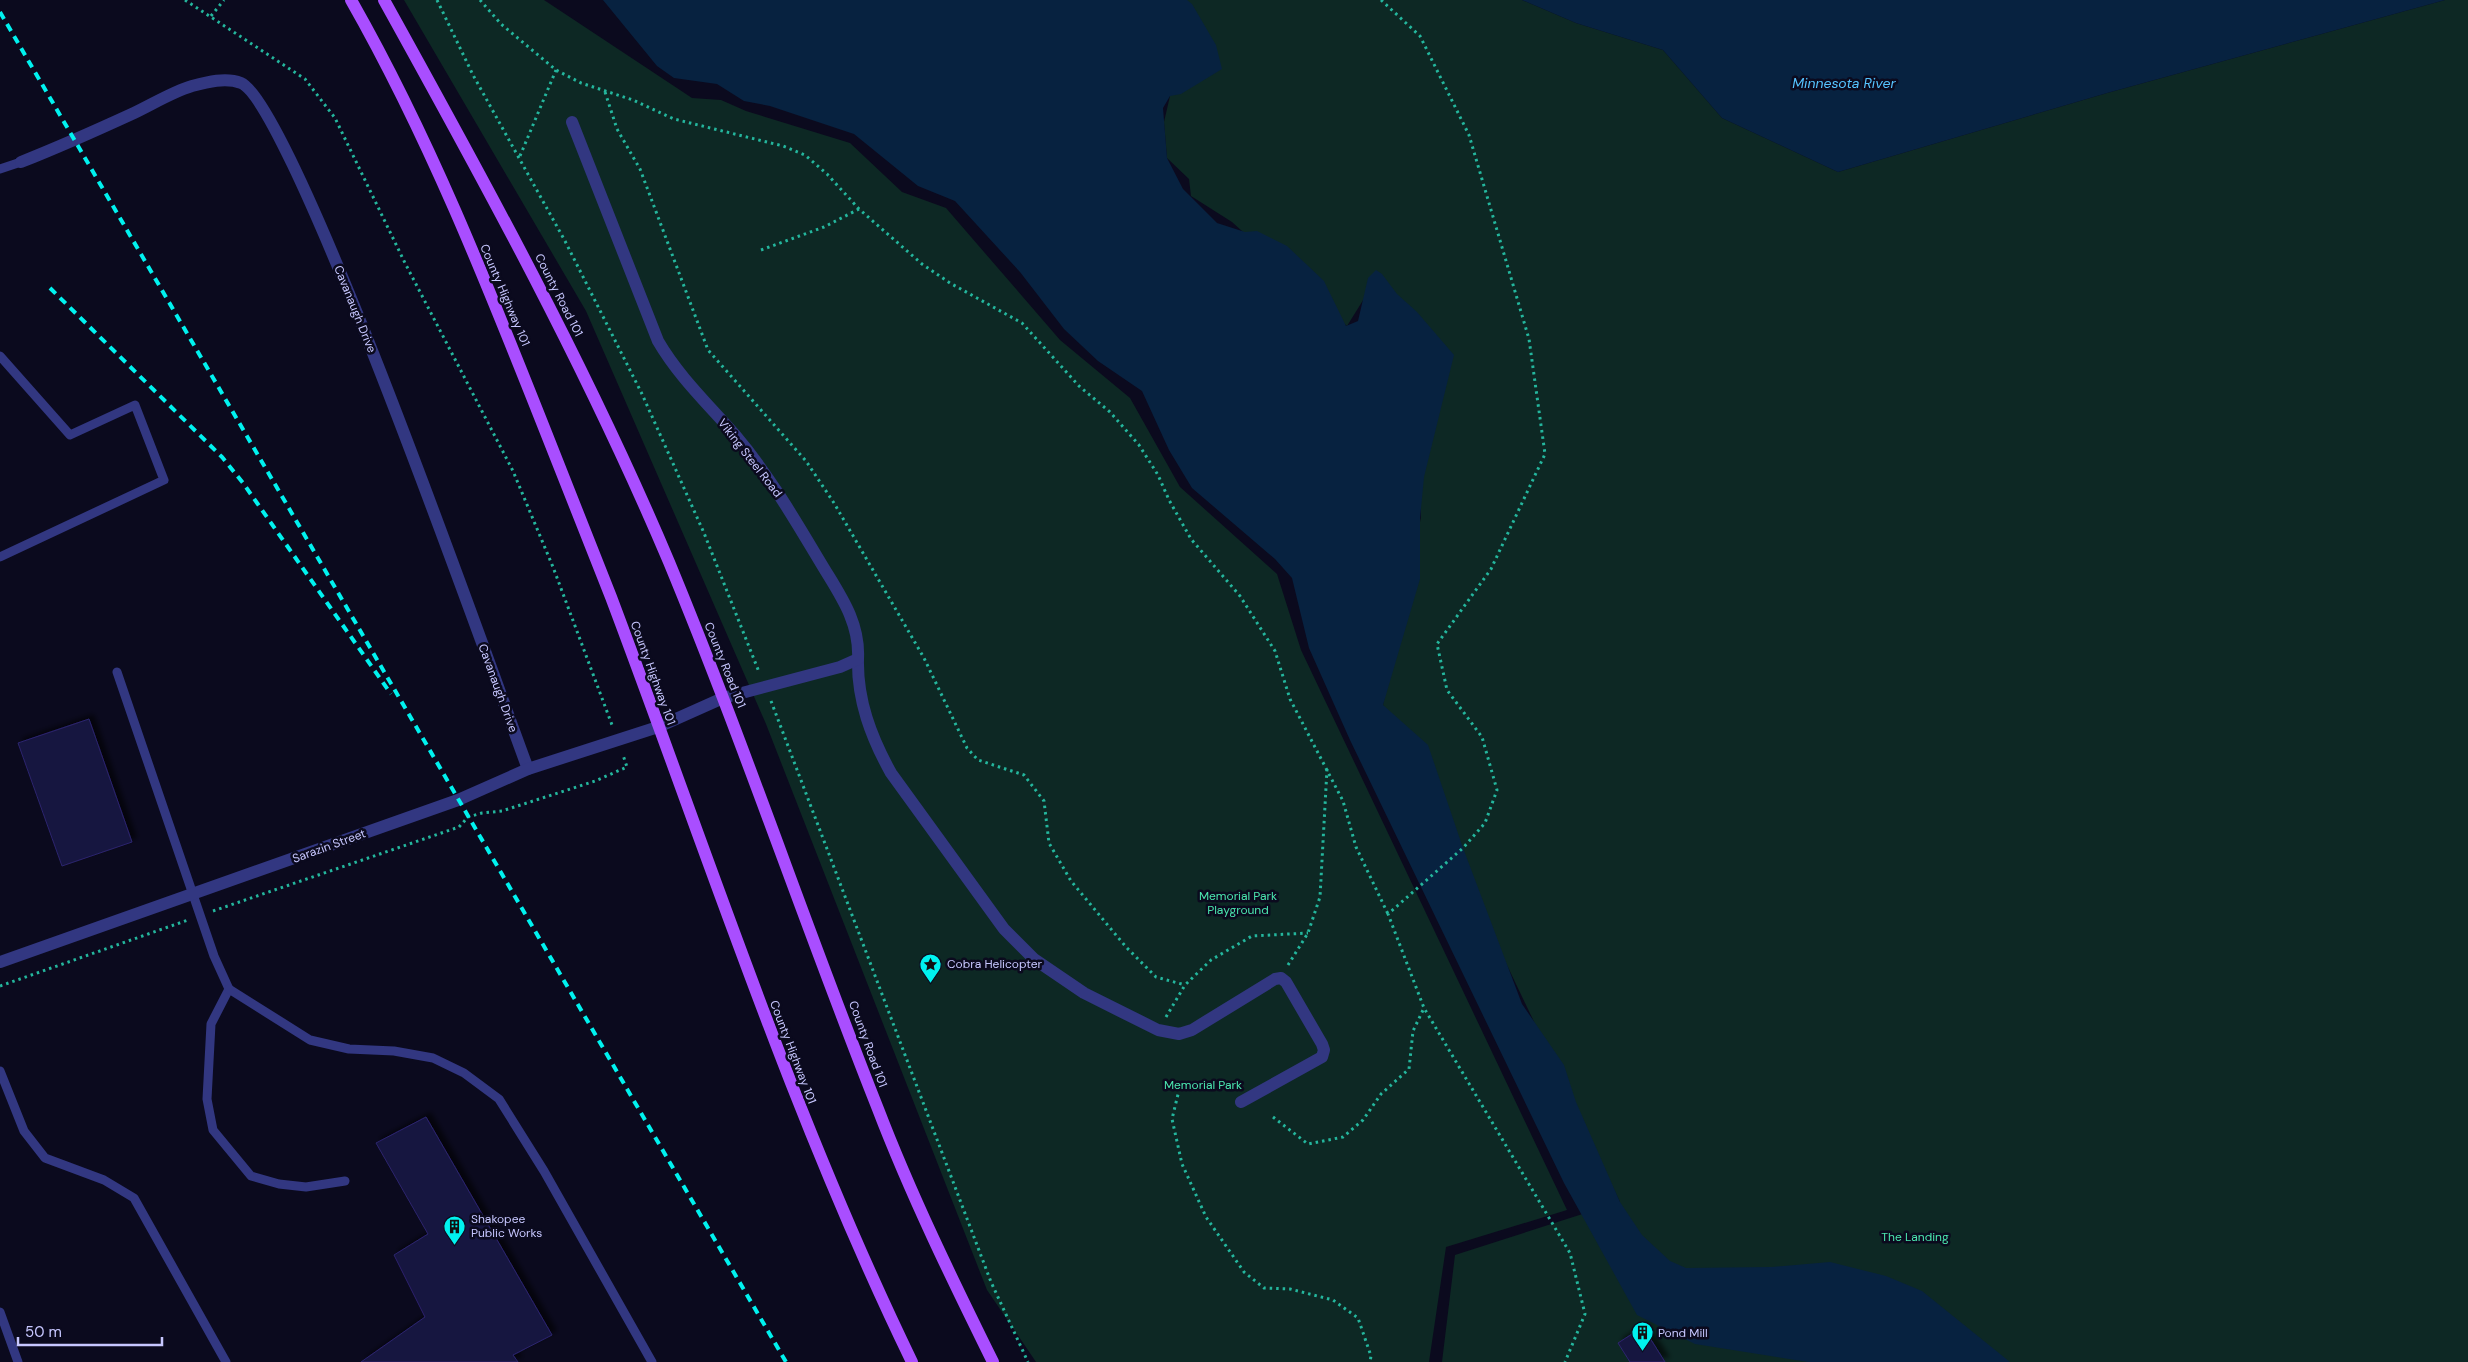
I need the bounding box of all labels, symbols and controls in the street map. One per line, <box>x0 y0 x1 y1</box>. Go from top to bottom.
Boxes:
water label: Minnesota River <box>1792 74 1897 92</box>
street label: County Highway 101 <box>476 241 534 349</box>
street label: County Road 101 <box>531 251 587 339</box>
street label: Cavanaugh Drive <box>330 263 380 355</box>
street label: Viking Steel Road <box>714 415 786 501</box>
street label: County Highway 101 <box>627 619 679 727</box>
street label: County Road 101 <box>701 620 749 710</box>
street label: Cavanaugh Drive <box>475 642 521 735</box>
street label: Sarazin Street <box>290 825 368 867</box>
park label: Memorial Park Playground <box>1199 888 1277 918</box>
place icon: Cobra Helicopter <box>919 952 943 983</box>
place label: Cobra Helicopter <box>947 956 1043 972</box>
street label: County Highway 101 <box>766 998 820 1106</box>
street label: County Road 101 <box>845 999 891 1089</box>
park label: Memorial Park <box>1164 1077 1242 1093</box>
place label: Shakopee Public Works <box>471 1211 542 1241</box>
building icon: Shakopee Public Works <box>443 1214 467 1245</box>
park label: The Landing <box>1881 1229 1949 1245</box>
scale bar <box>18 1314 161 1346</box>
building icon: Pond Mill <box>1630 1321 1654 1352</box>
text: 50 m <box>25 1322 62 1342</box>
place label: Pond Mill <box>1658 1325 1708 1341</box>

